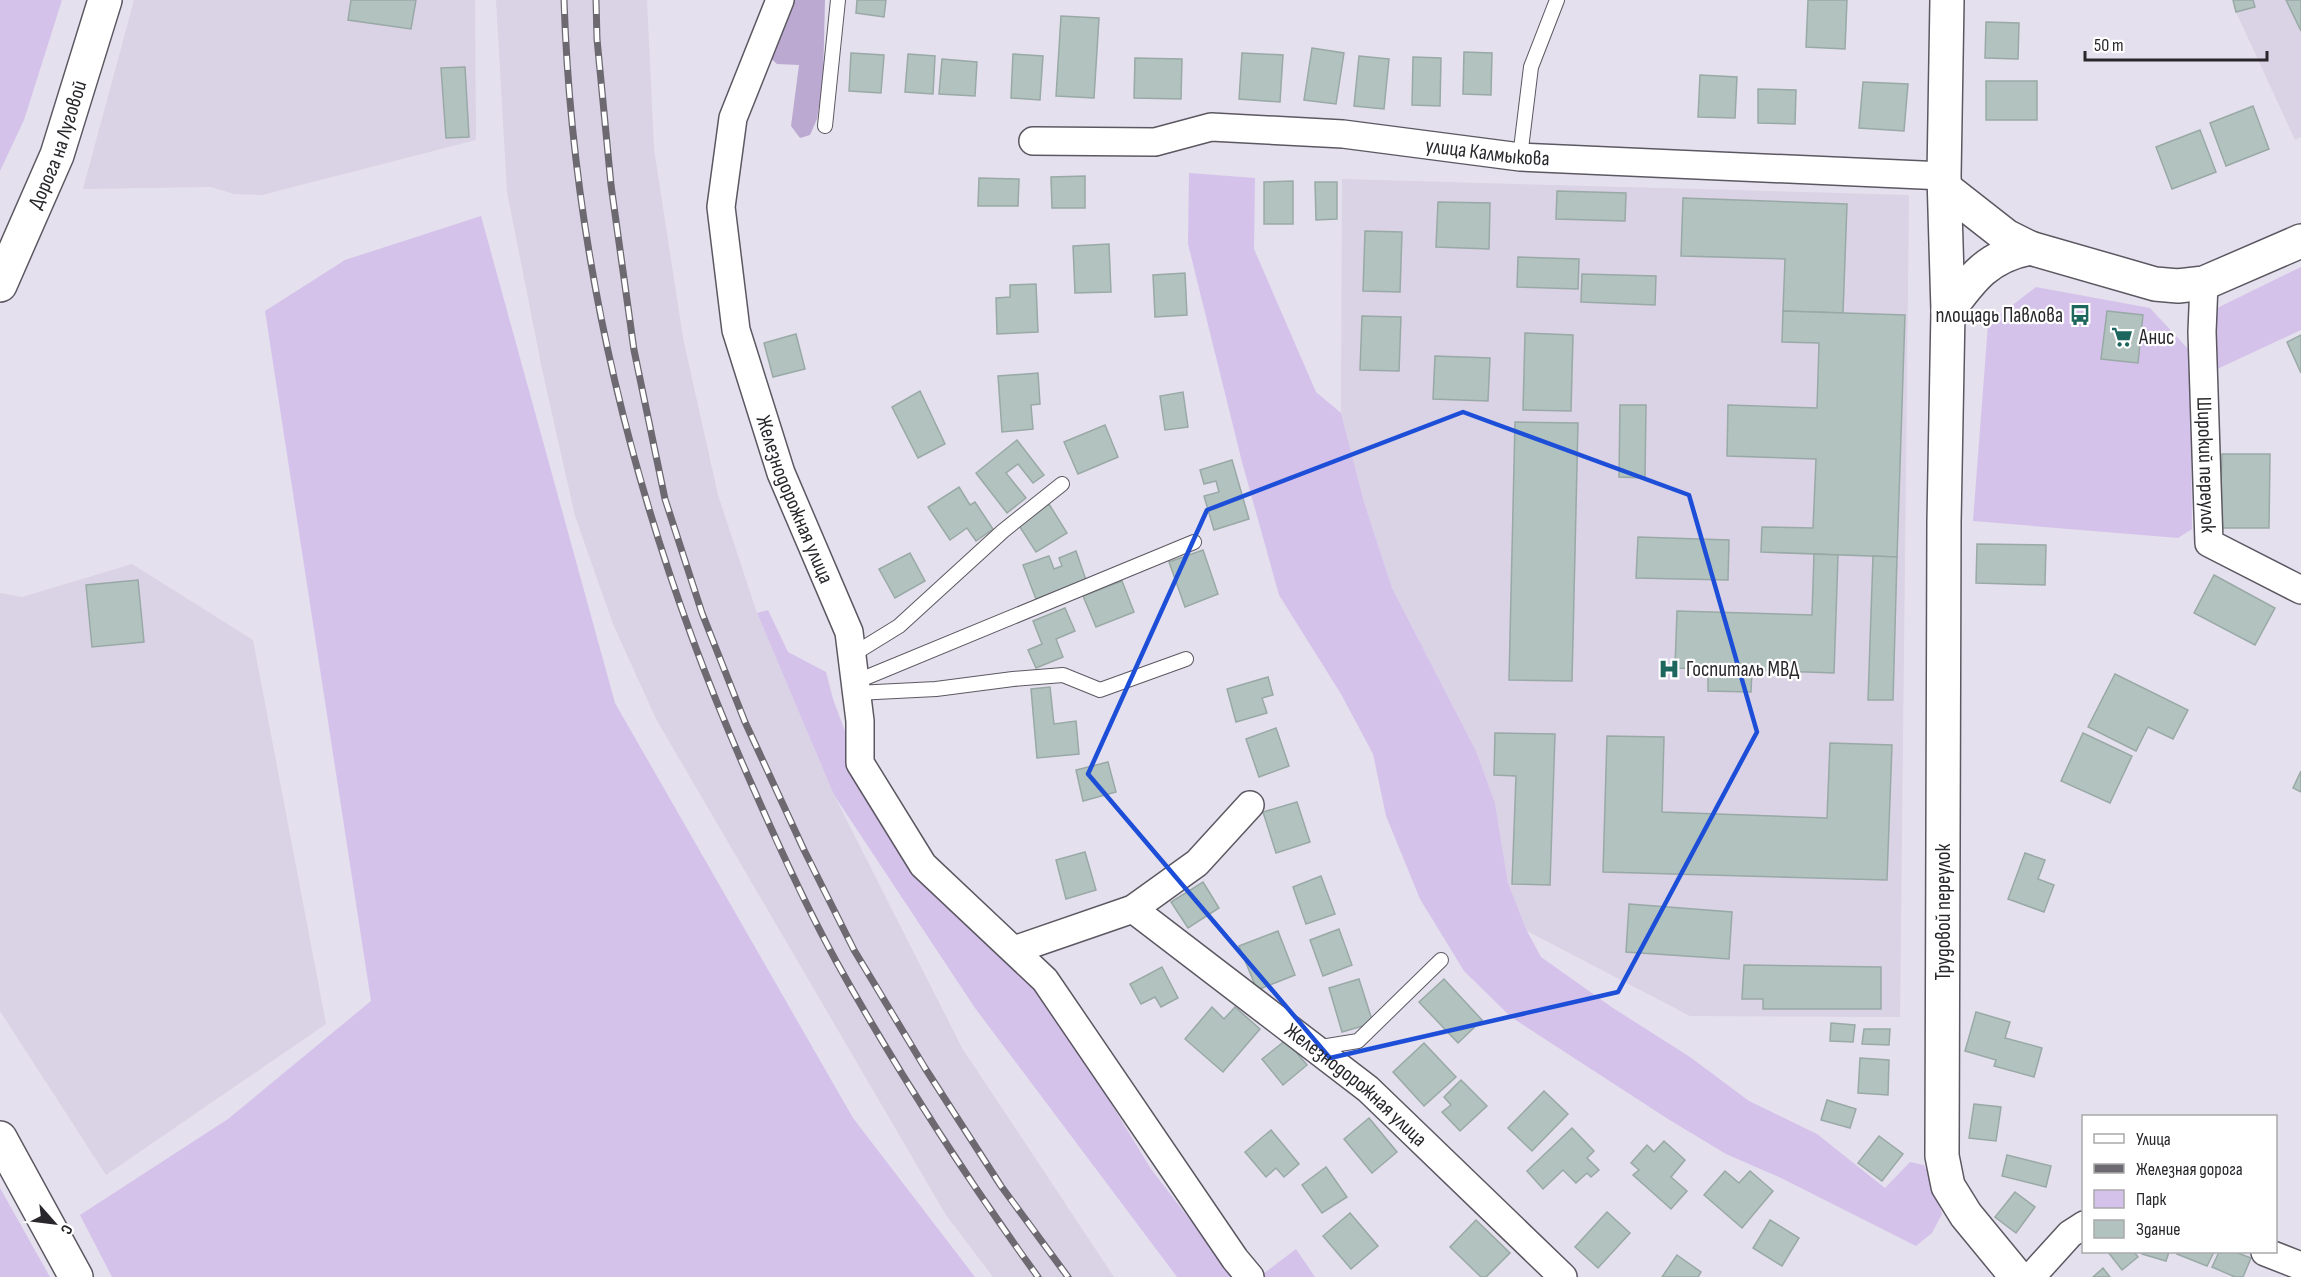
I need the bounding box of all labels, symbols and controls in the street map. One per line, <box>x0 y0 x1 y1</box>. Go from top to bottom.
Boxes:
scale bar <box>2085 24 2266 62</box>
text: 50 m <box>2094 35 2124 56</box>
street label: Дорога на Луговой <box>23 77 92 213</box>
street label: улица Калмыкова <box>1424 133 1550 171</box>
place label: площадь Павлова <box>1936 303 2063 328</box>
bus stop icon: площадь Павлова <box>2068 303 2092 327</box>
supermarket icon: Анис <box>2110 325 2134 349</box>
place label: Анис <box>2138 325 2174 350</box>
street label: Широкий переулок <box>2191 396 2221 533</box>
street label: Железнодорожная улица <box>751 412 839 587</box>
hospital icon: Госпиталь МВД <box>1657 657 1681 681</box>
place label: Госпиталь МВД <box>1686 657 1799 682</box>
street label: Трудовой переулок <box>1931 843 1956 981</box>
street label: Железнодорожная улица <box>1280 1018 1432 1152</box>
legend <box>2082 1115 2277 1253</box>
text: Улица <box>2136 1129 2171 1150</box>
text: Железная дорога <box>2136 1159 2243 1180</box>
text: Парк <box>2136 1189 2167 1210</box>
north arrow <box>24 1193 84 1253</box>
text: Здание <box>2136 1219 2181 1240</box>
text: С <box>56 1221 76 1237</box>

